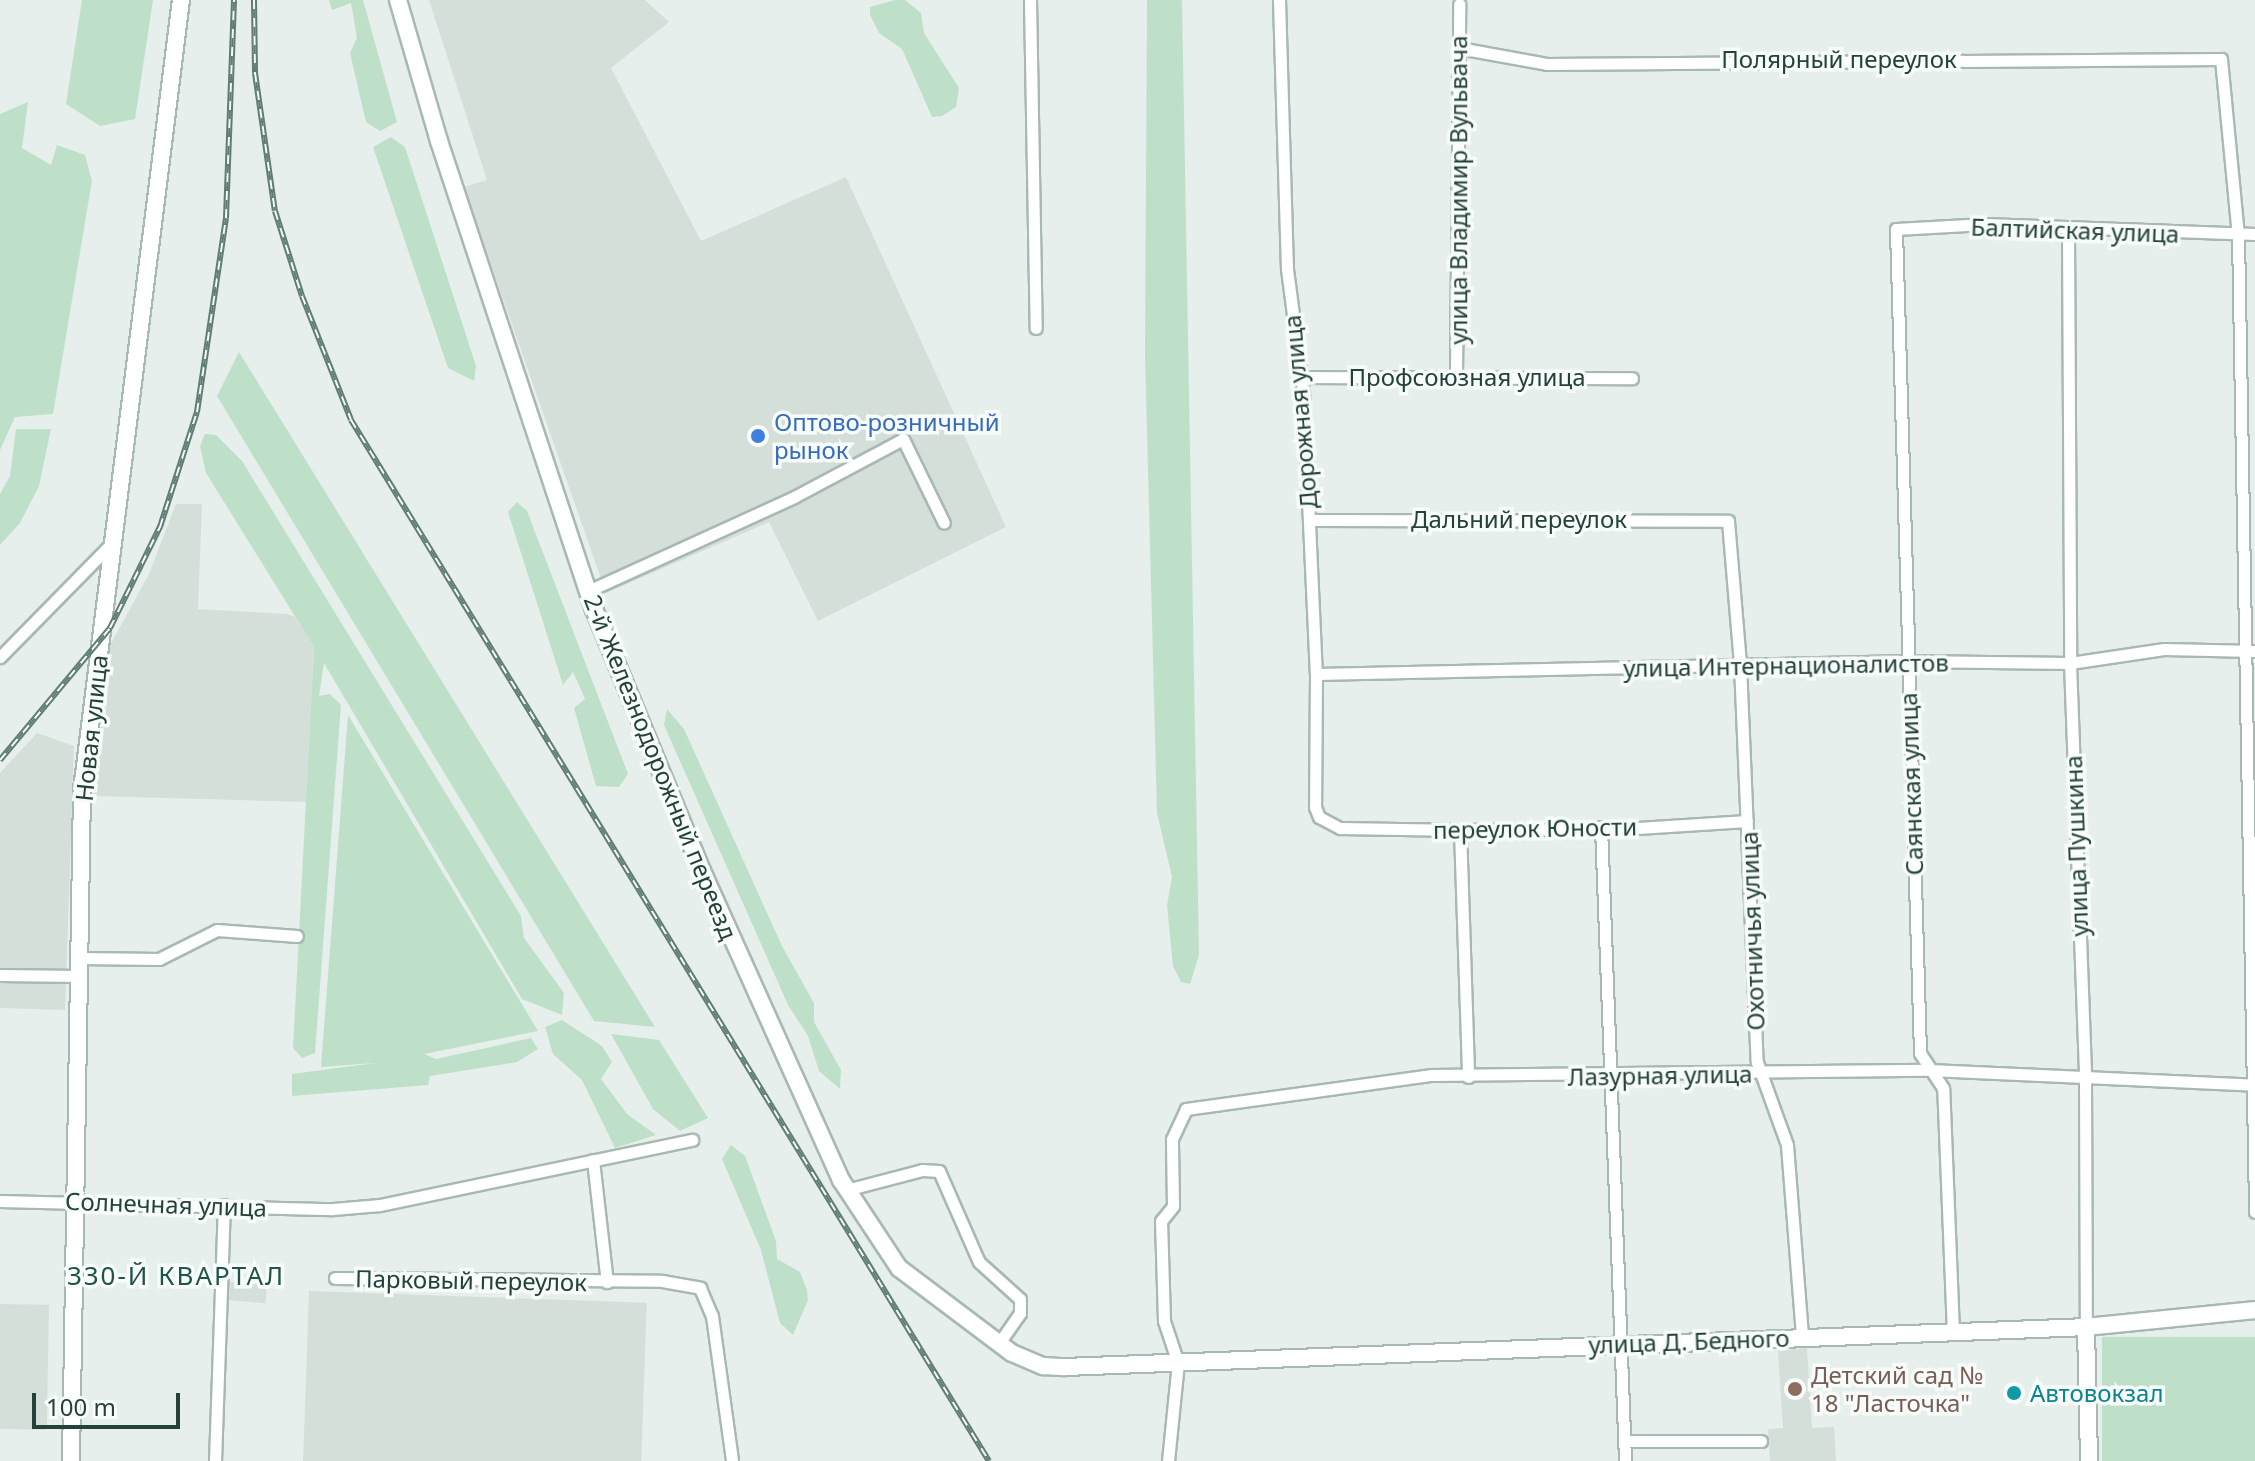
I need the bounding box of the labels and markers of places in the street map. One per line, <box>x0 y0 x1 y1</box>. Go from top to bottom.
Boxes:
place label: Оптово-розничный рынок <box>774 408 1000 464</box>
marker: Оптово-розничный рынок <box>749 427 767 445</box>
place label: Детский сад № 18 "Ласточка" <box>1811 1361 1983 1417</box>
place label: Автовокзал <box>2030 1379 2163 1407</box>
marker: Детский сад № 18 "Ласточка" <box>1786 1380 1804 1398</box>
marker: Автовокзал <box>2005 1384 2023 1402</box>

